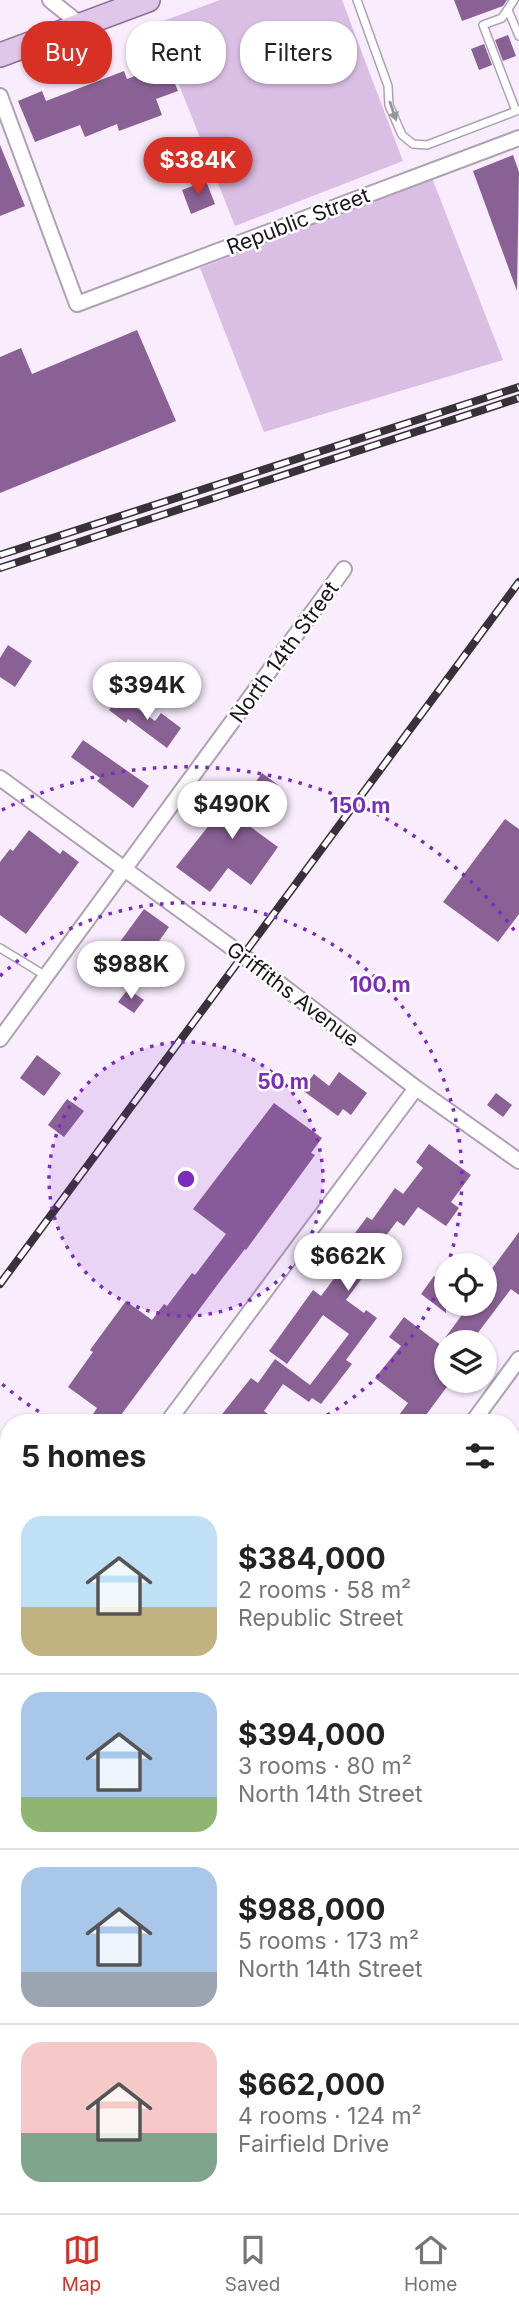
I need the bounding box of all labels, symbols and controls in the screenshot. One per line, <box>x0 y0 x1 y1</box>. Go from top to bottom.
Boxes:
chip: Buy <box>21 21 112 84</box>
chip: Rent <box>126 21 226 84</box>
chip: Filters <box>240 21 357 84</box>
one-way arrow <box>388 100 399 121</box>
pin: $384K <box>149 138 247 197</box>
text: $384K <box>160 146 236 174</box>
street label: Republic Street <box>223 182 373 260</box>
street label: North 14th Street <box>224 576 344 727</box>
pin: $394K <box>98 662 196 722</box>
text: $394K <box>109 671 185 699</box>
pin: $490K <box>183 782 281 841</box>
text: $490K <box>193 790 271 818</box>
text: 150 m <box>330 793 390 818</box>
street label: Griffiths Avenue <box>222 936 364 1052</box>
pin: $988K <box>82 942 180 1001</box>
text: $988K <box>93 950 169 978</box>
text: 100 m <box>349 972 411 997</box>
text: 50 m <box>257 1069 309 1094</box>
centre of rings <box>174 1167 198 1191</box>
pin: $662K <box>299 1234 397 1293</box>
text: $662K <box>310 1242 386 1270</box>
map controls <box>434 1253 497 1393</box>
button: locate <box>434 1253 497 1316</box>
button: layers <box>434 1330 497 1393</box>
icon: filters <box>461 1437 499 1475</box>
text: 5 homes <box>21 1438 146 1474</box>
text: $384,000 <box>238 1540 386 1576</box>
icon: home <box>77 1544 161 1628</box>
text: 2 rooms · 58 m² <box>238 1576 411 1604</box>
text: Republic Street <box>238 1604 403 1632</box>
text: $394,000 <box>238 1716 386 1752</box>
icon: home <box>77 1720 161 1804</box>
text: 3 rooms · 80 m² <box>238 1752 412 1780</box>
text: North 14th Street <box>238 1780 422 1808</box>
text: $988,000 <box>238 1891 385 1927</box>
icon: home <box>77 1895 161 1979</box>
text: 5 rooms · 173 m² <box>238 1927 419 1955</box>
text: North 14th Street <box>238 1955 422 1983</box>
text: $662,000 <box>238 2066 385 2102</box>
icon: home <box>77 2070 161 2154</box>
text: 4 rooms · 124 m² <box>238 2102 422 2130</box>
text: Fairfield Drive <box>238 2130 389 2158</box>
tab: Map <box>62 2231 101 2296</box>
tab: Saved <box>225 2231 280 2296</box>
tab: Home <box>404 2231 457 2296</box>

